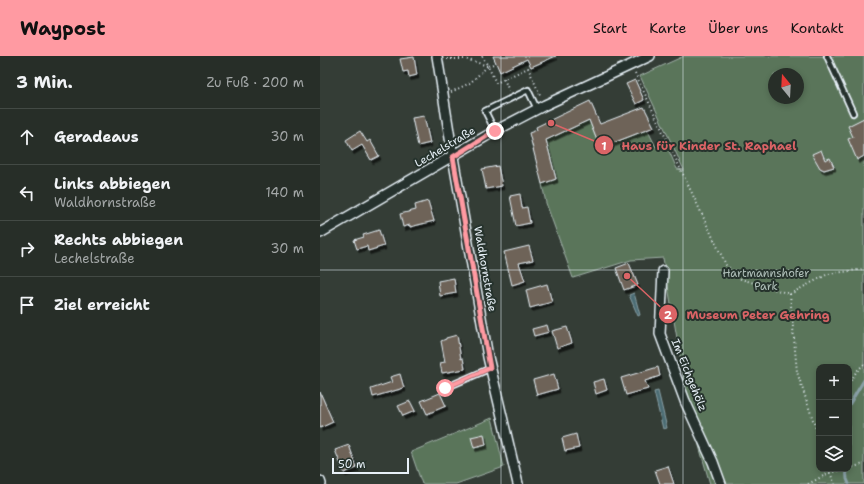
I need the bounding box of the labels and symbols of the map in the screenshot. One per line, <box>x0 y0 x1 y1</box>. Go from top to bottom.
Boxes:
north arrow <box>768 68 804 104</box>
route end <box>486 122 504 140</box>
street label: Lechelstraße <box>412 123 478 171</box>
callout: Haus für Kinder St. Raphael <box>594 133 805 157</box>
text: 1 <box>601 138 607 154</box>
text: Haus für Kinder St. Raphael <box>622 138 796 154</box>
street label: Waldhornstraße <box>470 225 500 313</box>
park label: Hartmannshofer Park <box>722 266 810 294</box>
callout: Museum Peter Gehring <box>658 302 837 326</box>
text: 2 <box>664 307 673 323</box>
text: Museum Peter Gehring <box>686 307 830 323</box>
street label: Im Eichgehölz <box>668 337 710 413</box>
route start <box>436 379 454 397</box>
scale bar <box>332 456 409 475</box>

